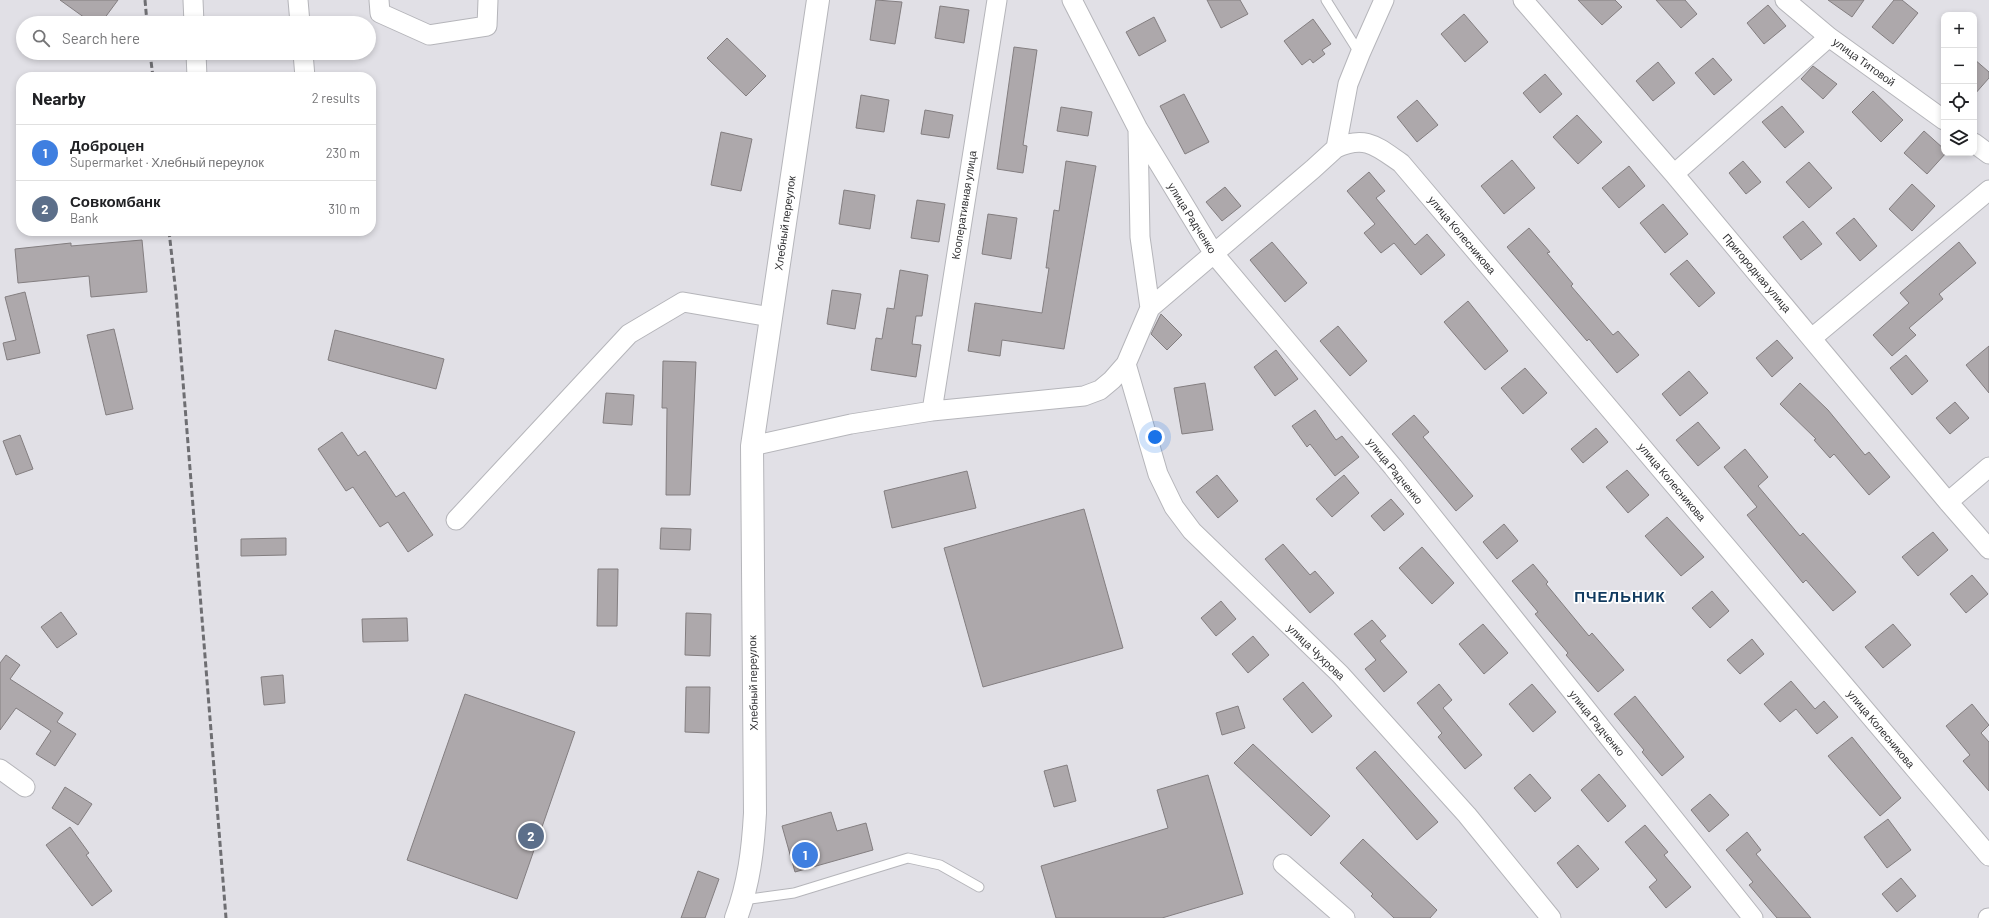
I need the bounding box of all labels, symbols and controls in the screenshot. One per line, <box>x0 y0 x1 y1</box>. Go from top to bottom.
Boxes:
map controls <box>1941 12 1977 156</box>
button: + <box>1941 12 1977 48</box>
search box <box>16 16 376 60</box>
icon: search <box>30 27 52 49</box>
text: Search here <box>62 29 140 47</box>
street label: улица Титовой <box>1831 35 1898 89</box>
button: − <box>1941 48 1977 84</box>
button: locate <box>1941 84 1977 120</box>
text: Nearby <box>32 88 86 108</box>
text: 2 results <box>312 90 360 106</box>
button: layers <box>1941 120 1977 156</box>
text: Доброцен <box>70 136 144 154</box>
text: 1 <box>43 145 47 161</box>
text: 230 m <box>326 145 360 161</box>
street label: Кооперативная улица <box>948 149 979 260</box>
text: Supermarket · Хлебный переулок <box>70 154 264 170</box>
street label: Хлебный переулок <box>771 175 798 271</box>
street label: улица Радченко <box>1165 180 1219 255</box>
text: Совкомбанк <box>70 192 161 210</box>
street label: улица Колесникова <box>1426 193 1499 277</box>
text: 2 <box>41 201 49 217</box>
text: 310 m <box>328 201 360 217</box>
text: Bank <box>70 210 98 226</box>
street label: Пригородная улица <box>1721 231 1795 315</box>
your location <box>1145 427 1165 447</box>
street label: улица Радченко <box>1365 435 1426 506</box>
street label: улица Колесникова <box>1636 440 1709 524</box>
district label: ПЧЕЛЬНИК <box>1574 587 1666 605</box>
street label: улица Чухрова <box>1285 621 1348 683</box>
street label: Хлебный переулок <box>745 635 760 731</box>
street label: улица Радченко <box>1567 687 1628 758</box>
street label: улица Колесникова <box>1845 687 1918 771</box>
pin: 2 <box>518 821 544 851</box>
pin: 1 <box>792 840 818 870</box>

